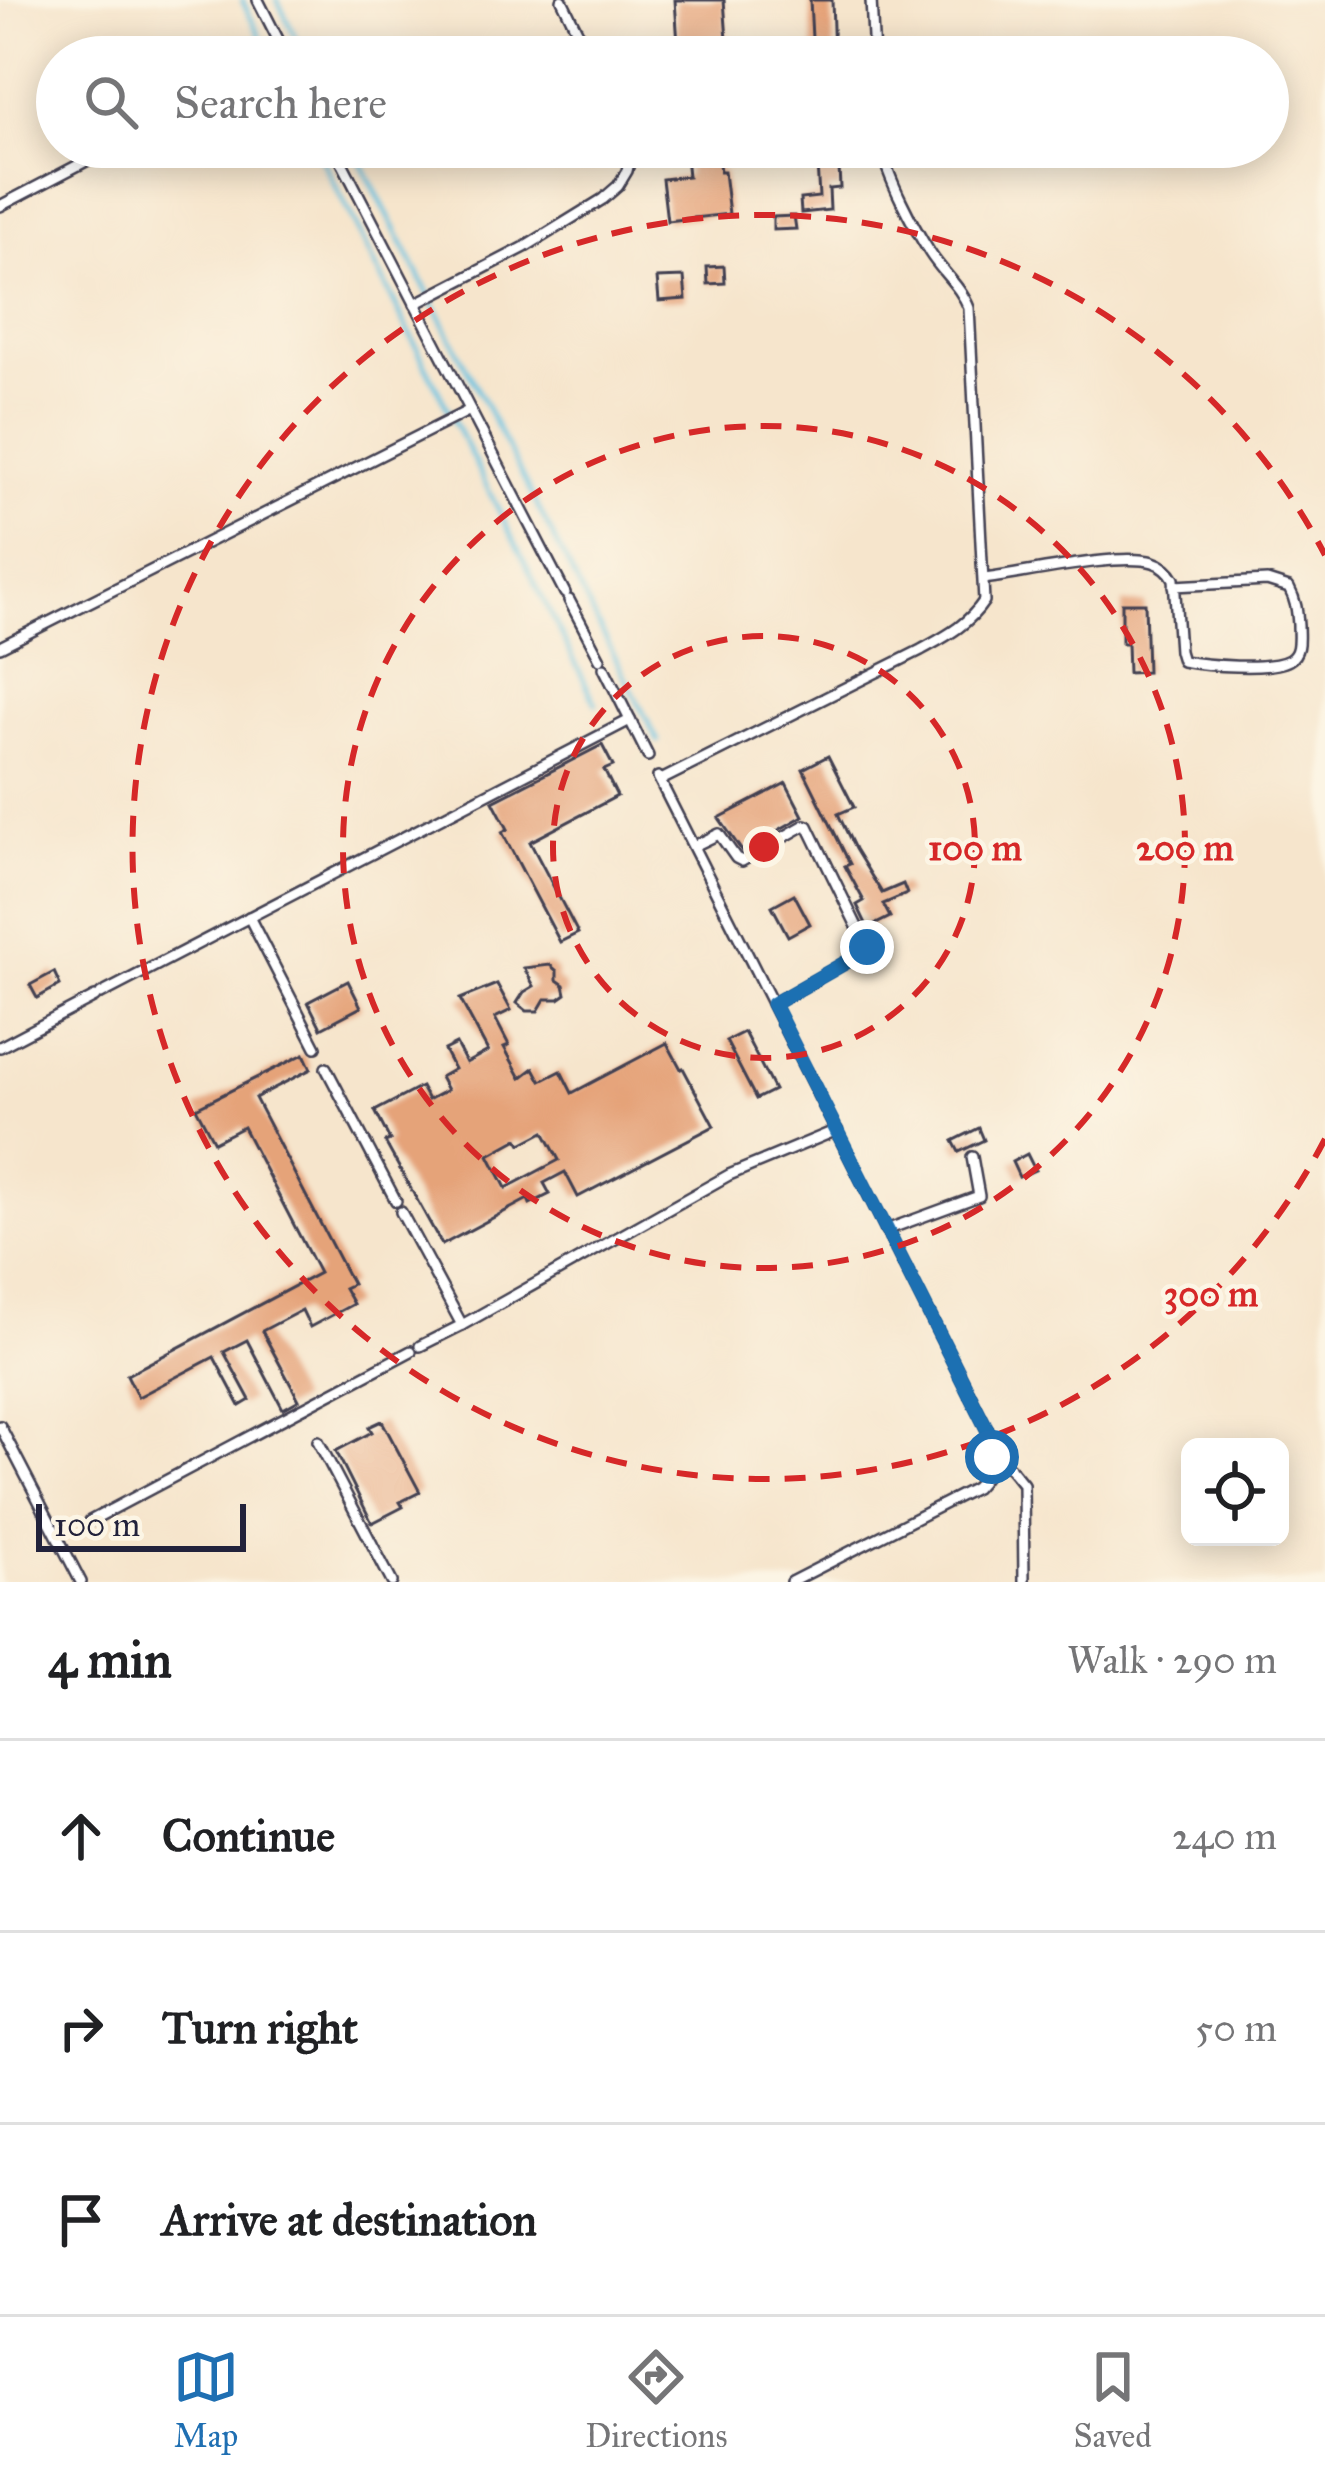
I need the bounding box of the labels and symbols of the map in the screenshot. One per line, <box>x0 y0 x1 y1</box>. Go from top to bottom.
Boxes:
centre of rings <box>743 826 785 868</box>
text: 100 m <box>928 826 1023 870</box>
text: 200 m <box>1136 826 1235 870</box>
route end <box>840 920 894 974</box>
text: 300 m <box>1164 1272 1259 1316</box>
route start <box>965 1430 1019 1484</box>
scale bar <box>36 1498 246 1551</box>

